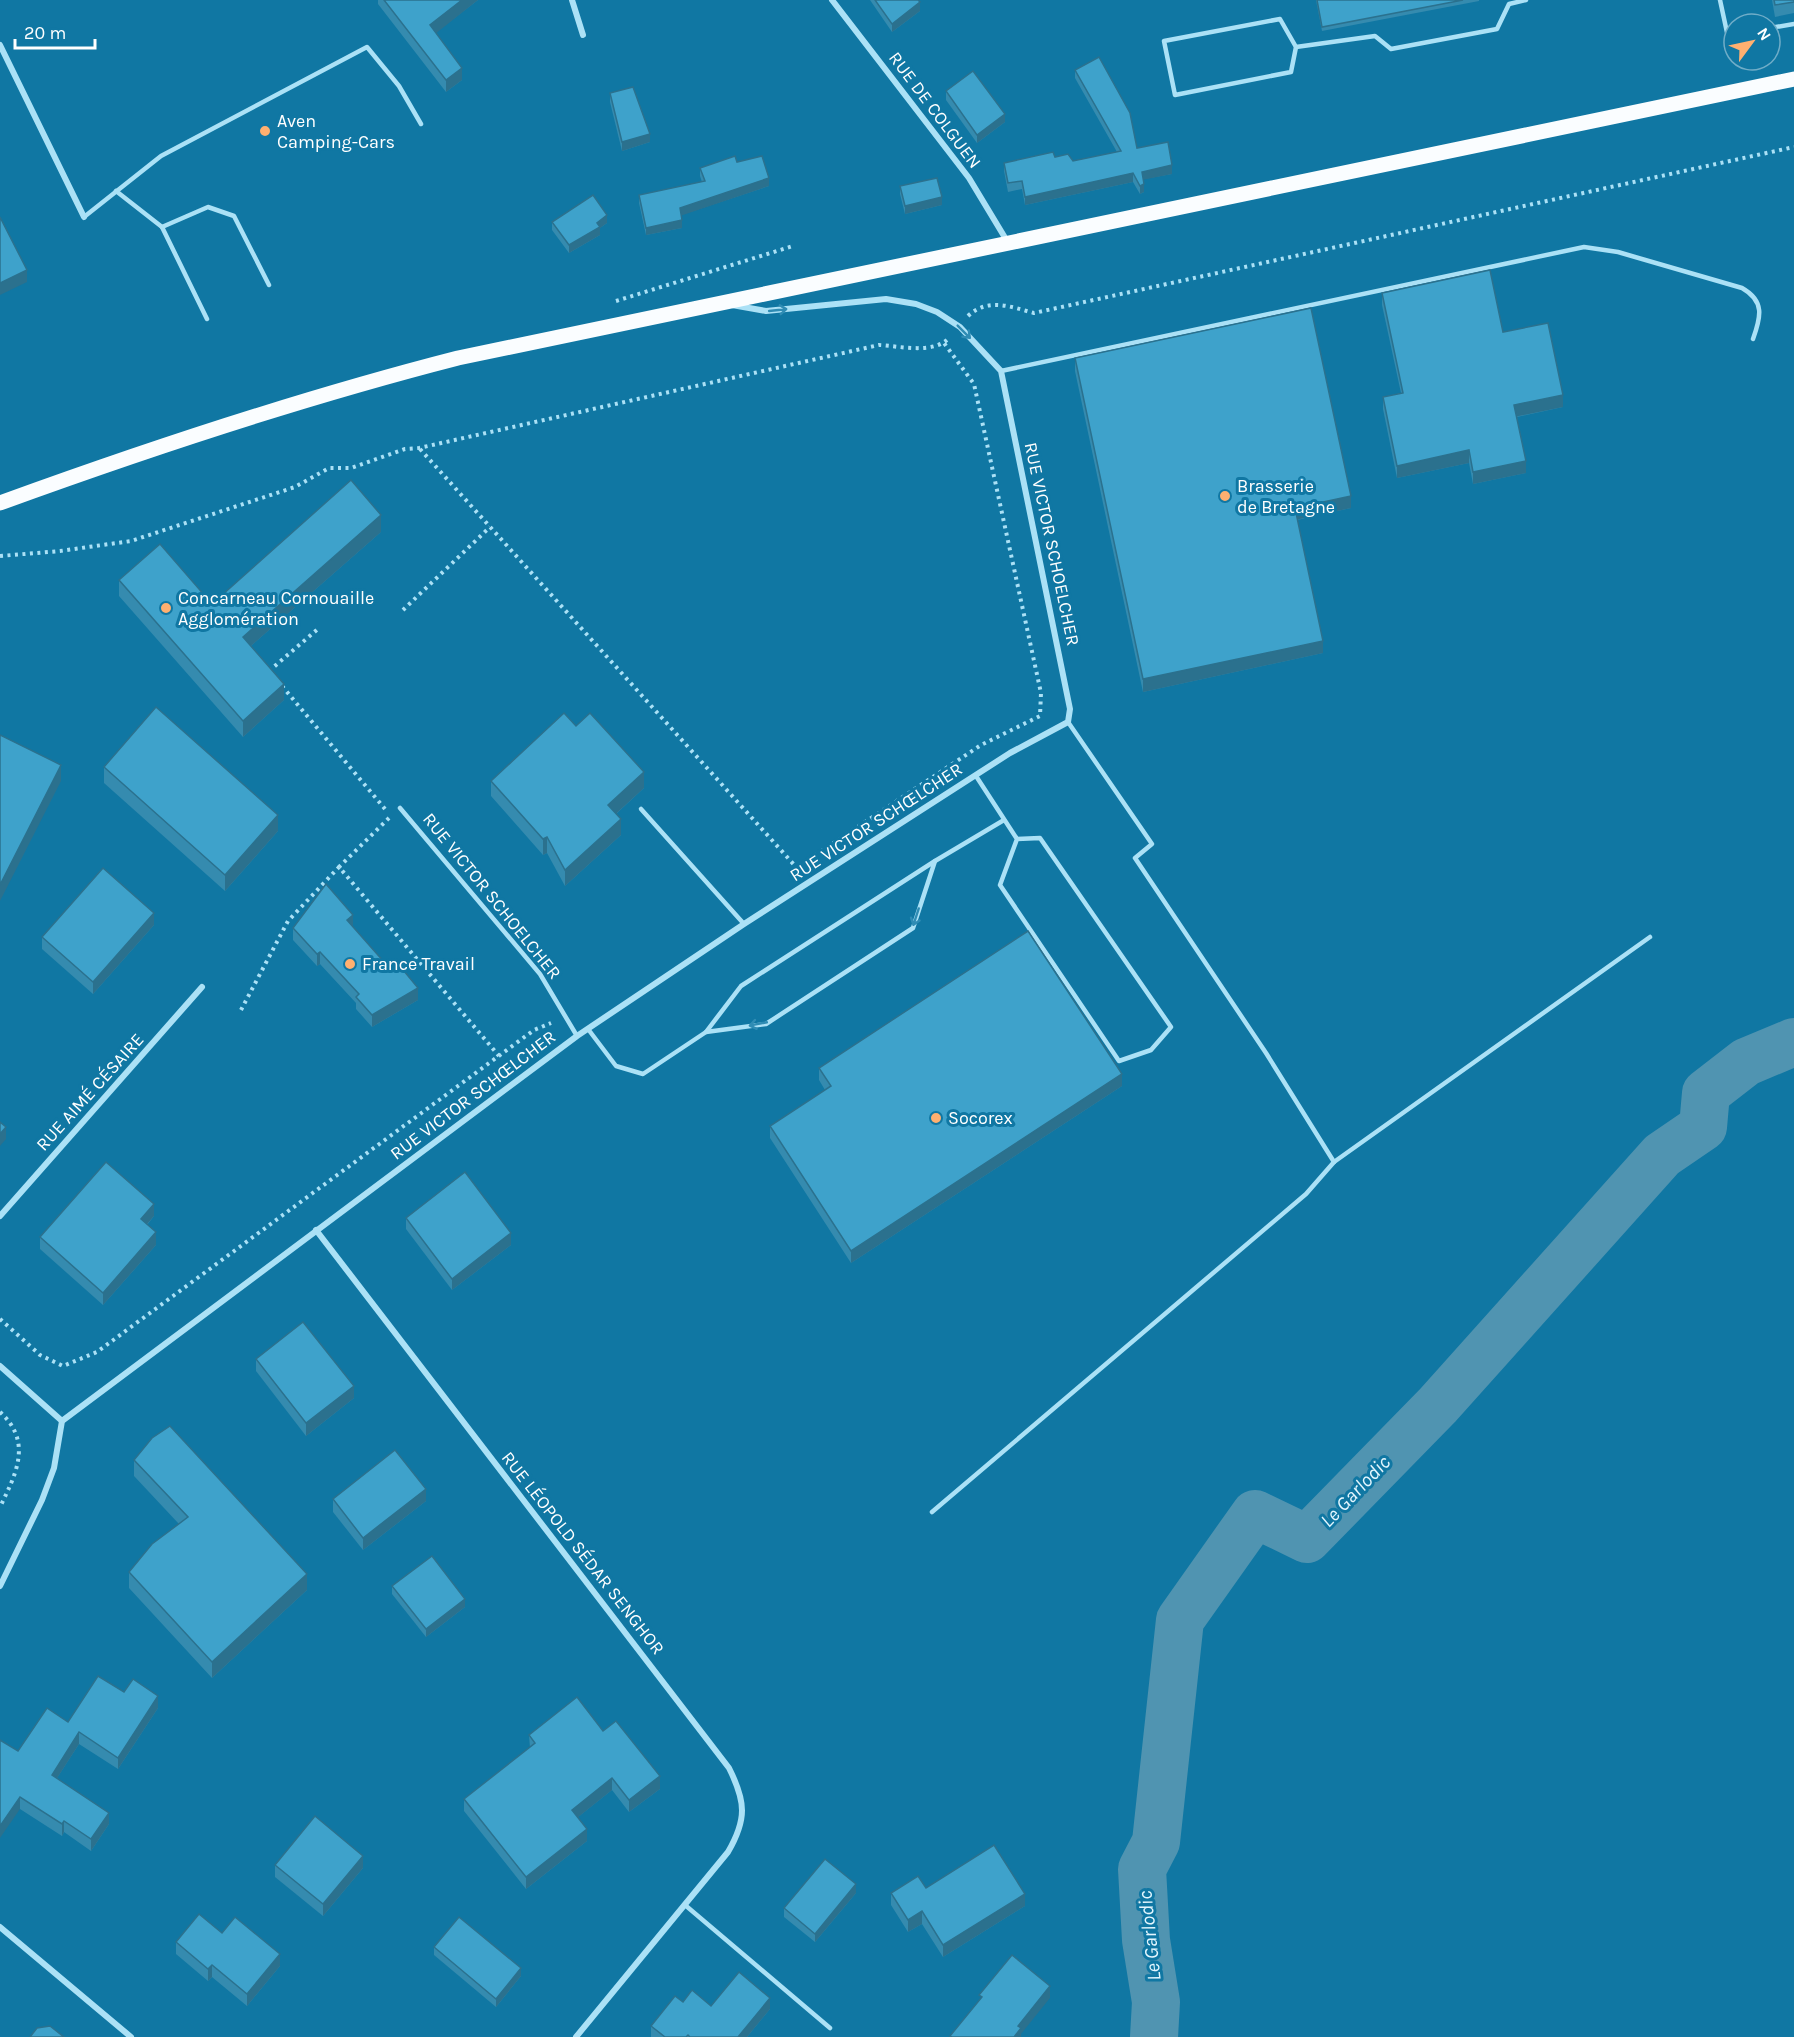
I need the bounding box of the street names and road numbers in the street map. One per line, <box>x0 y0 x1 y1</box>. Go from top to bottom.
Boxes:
street label: RUE DE COLGUEN <box>884 47 986 173</box>
street label: RUE VICTOR SCHOELCHER <box>1020 440 1084 648</box>
street label: RUE VICTOR SCHŒLCHER <box>785 758 967 886</box>
street label: RUE VICTOR SCHOELCHER <box>418 808 566 984</box>
street label: RUE VICTOR SCHŒLCHER <box>386 1026 560 1164</box>
street label: RUE AIMÉ CÉSAIRE <box>31 1028 149 1155</box>
street label: RUE LÉOPOLD SÉDAR SENGHOR <box>497 1446 670 1659</box>

